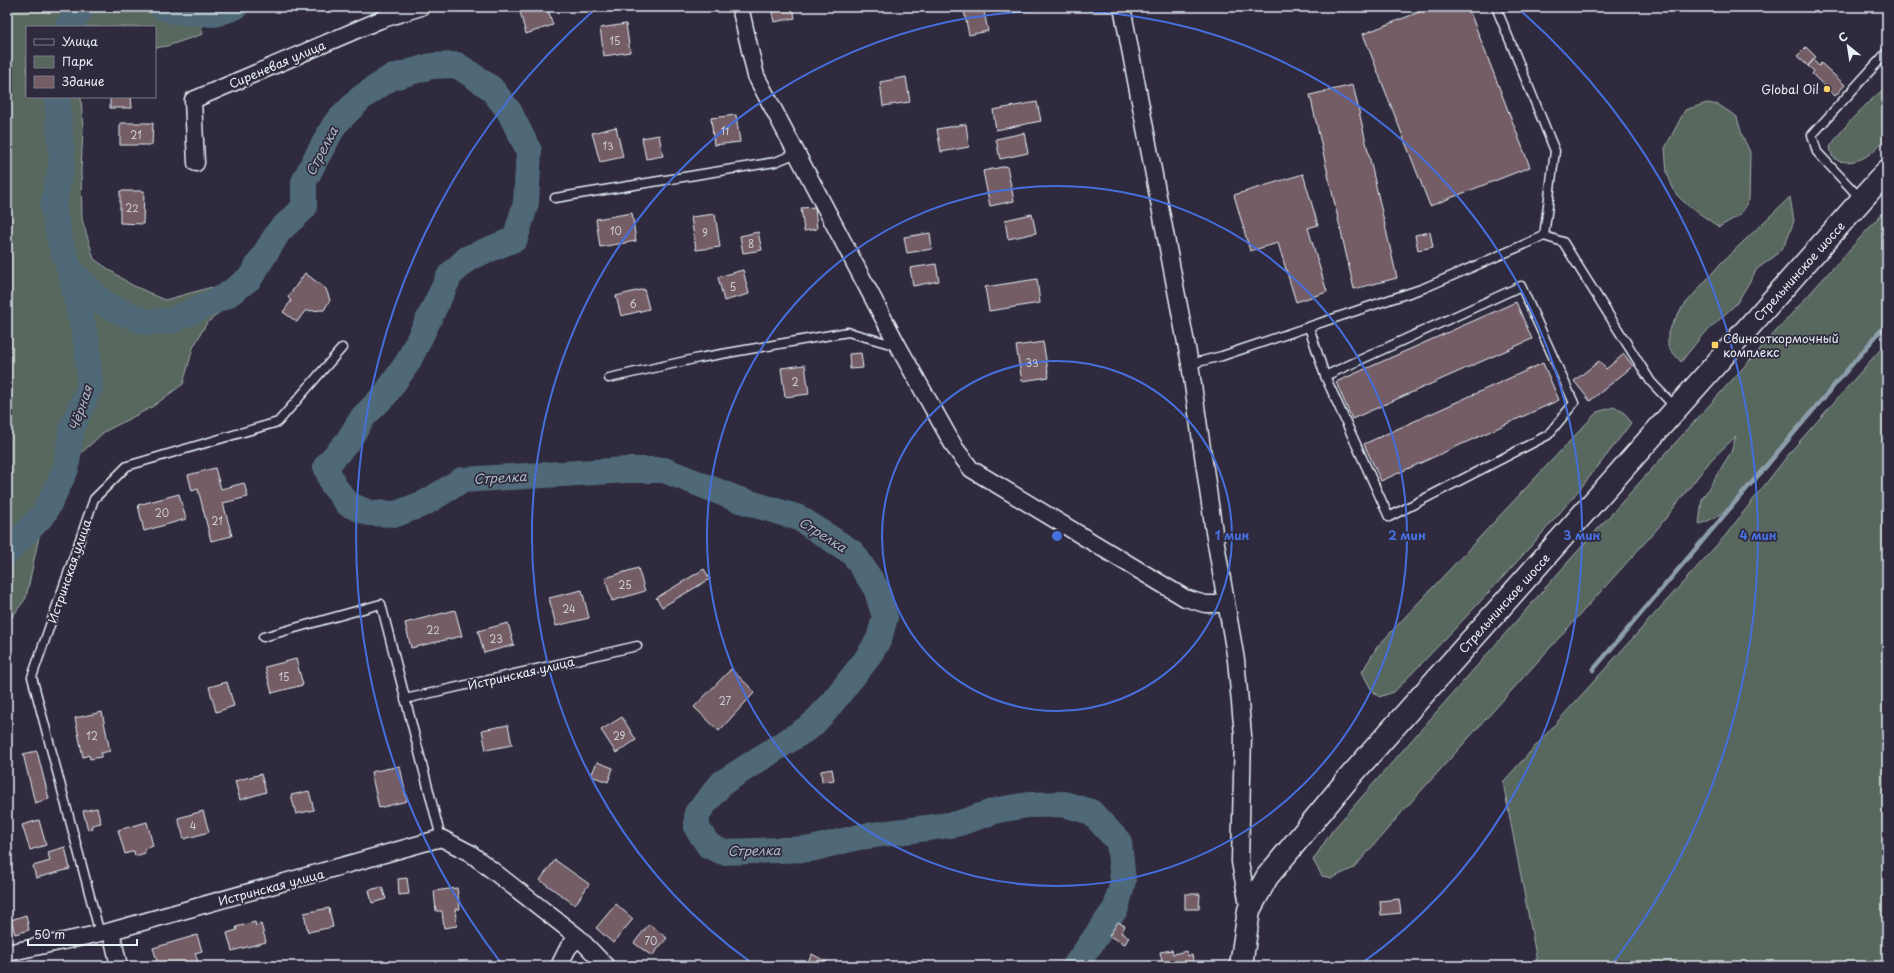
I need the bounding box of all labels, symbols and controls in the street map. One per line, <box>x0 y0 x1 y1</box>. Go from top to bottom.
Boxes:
legend <box>26 26 156 98</box>
north arrow <box>1828 26 1868 66</box>
text: С <box>1835 27 1851 46</box>
text: Улица <box>62 32 98 50</box>
house number: 15 <box>610 33 620 48</box>
street label: Сиреневая улица <box>226 35 328 92</box>
text: Парк <box>62 52 94 70</box>
text: Здание <box>62 72 104 90</box>
place label: Global Oil <box>1761 80 1819 98</box>
marker: Global Oil <box>1822 84 1832 94</box>
water label: Стрелка <box>300 122 342 179</box>
house number: 11 <box>721 123 729 138</box>
house number: 21 <box>130 127 142 142</box>
house number: 13 <box>602 138 614 153</box>
house number: 22 <box>125 200 139 215</box>
street label: Стрельнинское шоссе <box>1749 217 1849 325</box>
house number: 10 <box>610 223 622 238</box>
house number: 9 <box>702 225 708 240</box>
house number: 8 <box>748 236 754 251</box>
house number: 5 <box>730 279 736 294</box>
house number: 6 <box>629 296 637 311</box>
place label: Свинооткормочный комплекс <box>1723 329 1839 361</box>
marker: Свинооткормочный комплекс <box>1710 340 1720 350</box>
house number: 33 <box>1025 355 1039 370</box>
house number: 2 <box>791 374 799 389</box>
water label: Чёрная <box>63 382 97 433</box>
water label: Стрелка <box>473 466 528 488</box>
house number: 20 <box>155 505 169 520</box>
water label: Стрелка <box>796 512 851 557</box>
house number: 21 <box>211 513 223 528</box>
street label: Истринская улица <box>43 516 95 625</box>
text: 1 мин <box>1215 526 1250 544</box>
text: 2 мин <box>1388 526 1426 544</box>
text: 3 мин <box>1564 526 1601 544</box>
text: 4 мин <box>1739 526 1777 544</box>
centre of rings <box>1050 529 1064 543</box>
street label: Стрельнинское шоссе <box>1454 549 1554 657</box>
house number: 25 <box>618 577 632 592</box>
house number: 24 <box>562 601 576 616</box>
house number: 22 <box>426 622 440 637</box>
house number: 23 <box>489 631 503 646</box>
street label: Истринская улица <box>466 652 577 694</box>
house number: 15 <box>279 669 289 684</box>
house number: 27 <box>719 693 732 708</box>
house number: 12 <box>86 728 98 743</box>
house number: 29 <box>613 728 626 743</box>
house number: 4 <box>190 818 197 833</box>
water label: Стрелка <box>727 840 782 860</box>
street label: Истринская улица <box>216 864 326 910</box>
scale bar <box>28 921 137 947</box>
text: 50 m <box>34 925 65 943</box>
house number: 70 <box>645 933 657 948</box>

